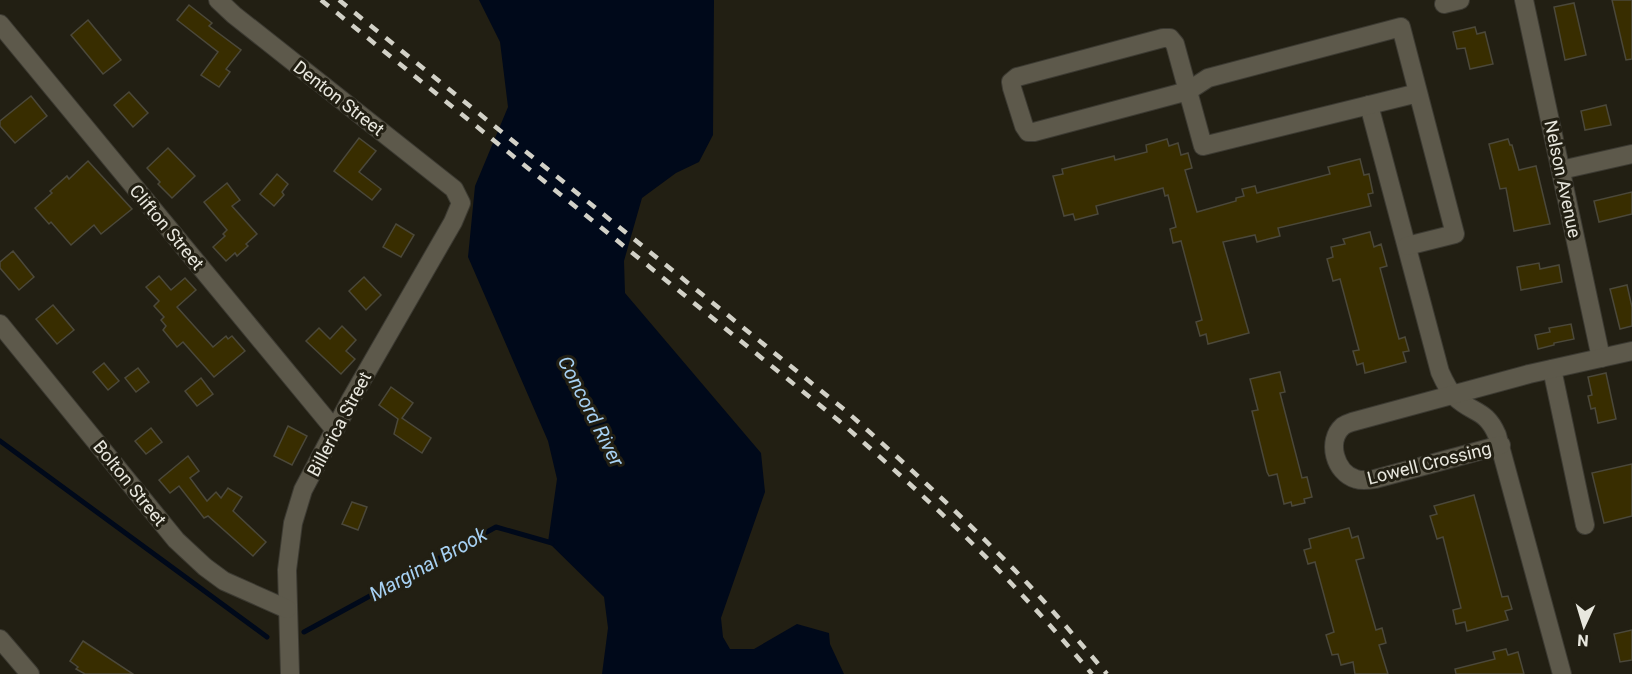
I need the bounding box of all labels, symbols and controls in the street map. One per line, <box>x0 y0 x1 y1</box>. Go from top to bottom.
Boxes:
street label: Denton Street <box>290 56 389 140</box>
street label: Nelson Avenue <box>1540 118 1586 240</box>
street label: Clifton Street <box>125 180 209 274</box>
water label: Concord River <box>553 352 630 471</box>
street label: Billerica Street <box>303 368 375 480</box>
street label: Bolton Street <box>89 436 171 530</box>
street label: Lowell Crossing <box>1365 437 1493 489</box>
water label: Marginal Brook <box>365 521 492 606</box>
north arrow <box>1554 596 1614 656</box>
text: N <box>1577 631 1589 650</box>

